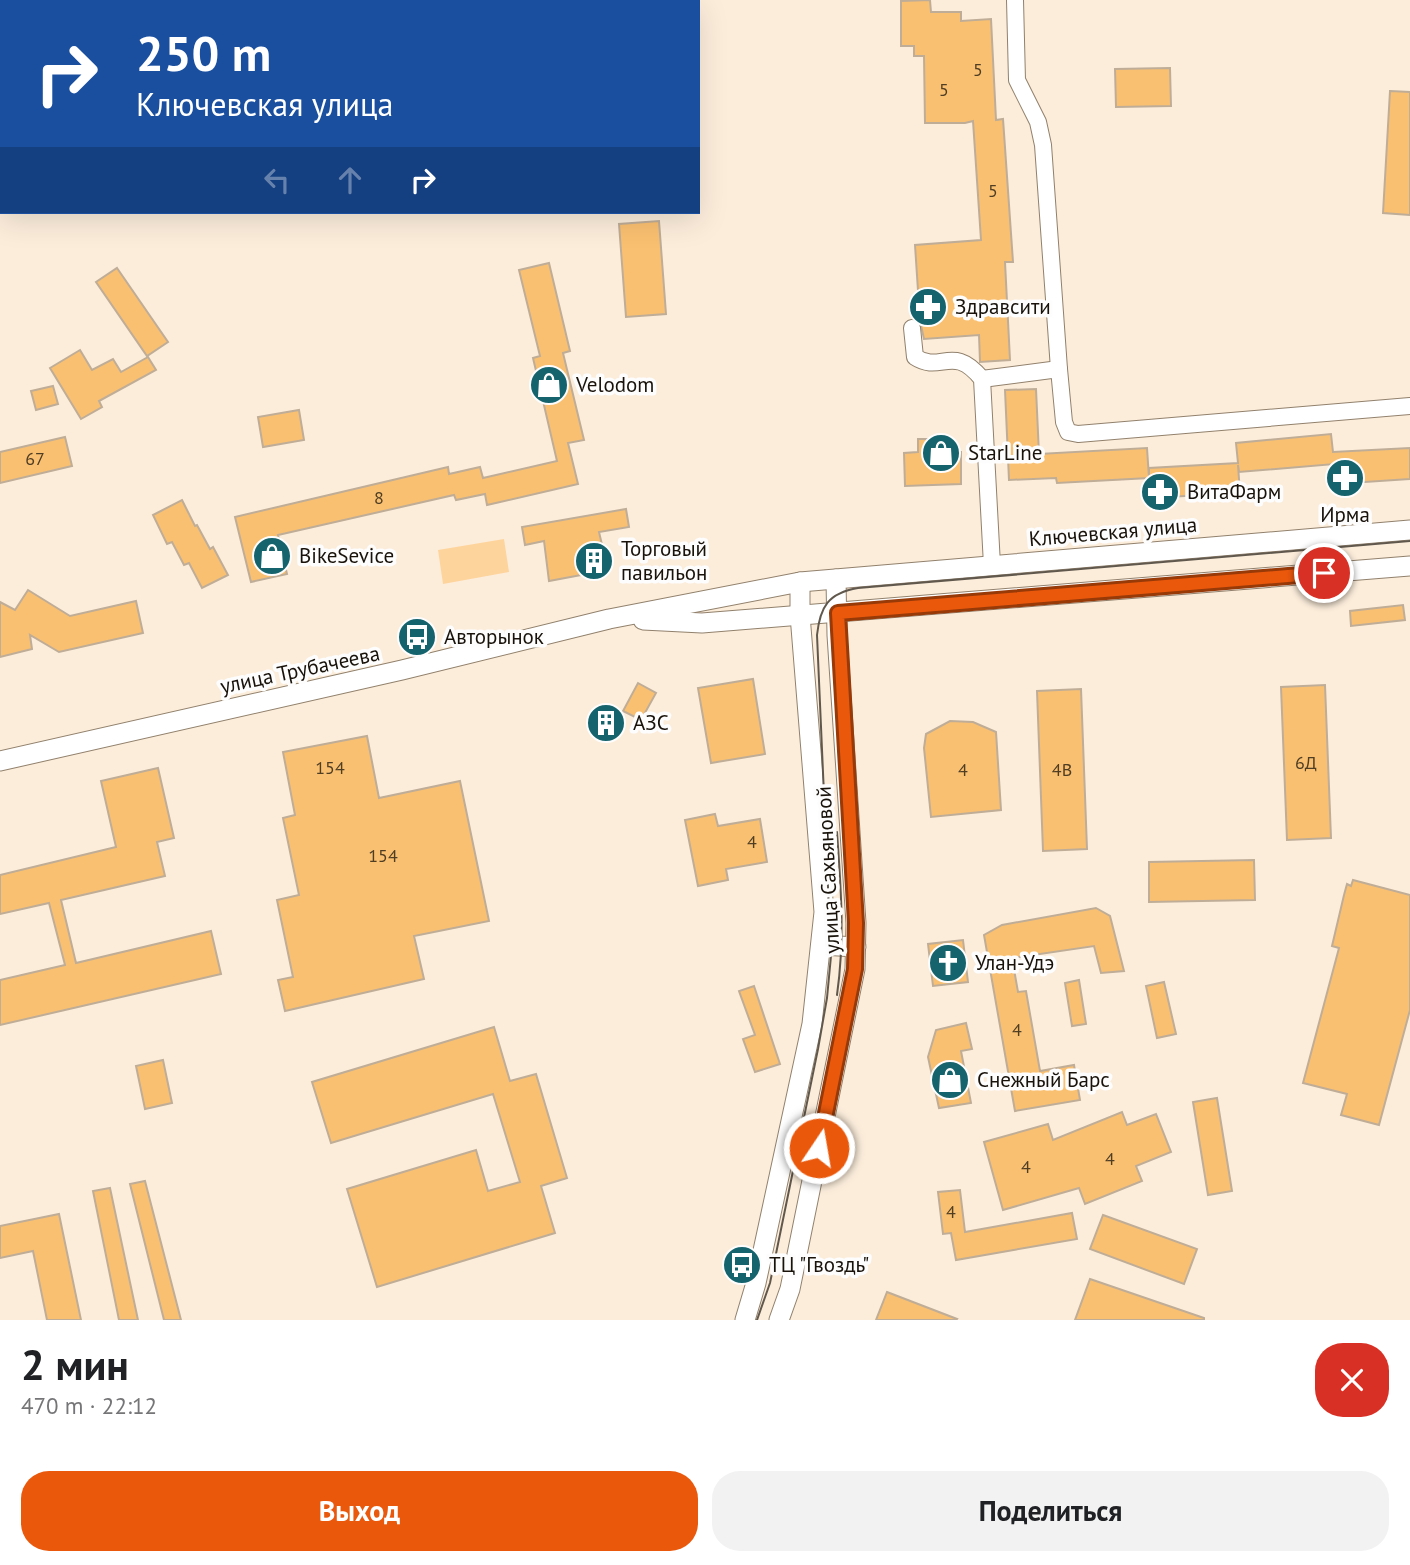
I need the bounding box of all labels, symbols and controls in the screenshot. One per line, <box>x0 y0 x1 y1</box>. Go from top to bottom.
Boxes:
text: 250 m <box>136 21 271 85</box>
icon: right <box>21 28 112 119</box>
house number: 5 <box>973 58 983 81</box>
house number: 5 <box>939 78 949 101</box>
text: Ключевская улица <box>136 83 393 125</box>
icon: left <box>258 161 296 199</box>
icon: ahead <box>331 161 369 199</box>
icon: right <box>404 161 442 199</box>
house number: 5 <box>988 179 998 202</box>
pharmacy icon: Здравсити <box>907 286 949 328</box>
place label: Здравсити <box>955 293 1051 320</box>
shop icon: Velodom <box>528 364 570 406</box>
place label: Velodom <box>575 371 654 398</box>
shop icon: StarLine <box>920 432 962 474</box>
place label: StarLine <box>968 439 1042 466</box>
house number: 67 <box>25 447 45 470</box>
pharmacy icon: Ирма <box>1324 457 1366 499</box>
pharmacy icon: ВитаФарм <box>1139 471 1181 513</box>
place label: ВитаФарм <box>1187 478 1281 505</box>
house number: 8 <box>374 486 384 509</box>
place label: Ирма <box>1320 501 1370 528</box>
street label: Ключевская улица <box>1028 511 1198 552</box>
shop icon: BikeSevice <box>251 535 293 577</box>
place label: Торговый павильон <box>621 535 707 586</box>
building icon: Торговый павильон <box>573 540 615 582</box>
place label: BikeSevice <box>299 542 394 569</box>
pin <box>1294 543 1354 603</box>
icon: arrive <box>1305 554 1343 592</box>
bus stop icon: Авторынок <box>396 616 438 658</box>
place label: Авторынок <box>444 623 544 650</box>
street label: улица Трубачеева <box>218 639 382 700</box>
building icon: АЗС <box>585 702 627 744</box>
place label: АЗС <box>633 709 669 736</box>
house number: 6Д <box>1295 751 1317 774</box>
house number: 154 <box>315 756 345 779</box>
house number: 4 <box>958 758 968 781</box>
house number: 4В <box>1052 758 1072 781</box>
street label: улица Сахьяновой <box>810 786 845 955</box>
house number: 4 <box>747 830 757 853</box>
house number: 154 <box>368 844 398 867</box>
church icon: Улан-Удэ <box>927 942 969 984</box>
place label: Улан-Удэ <box>975 949 1054 976</box>
house number: 4 <box>1012 1018 1022 1041</box>
shop icon: Снежный Барс <box>929 1059 971 1101</box>
place label: Снежный Барс <box>977 1066 1110 1093</box>
position arrow <box>782 1111 856 1185</box>
house number: 4 <box>1105 1147 1115 1170</box>
house number: 4 <box>1021 1155 1031 1178</box>
house number: 4 <box>946 1200 956 1223</box>
bus stop icon: ТЦ "Гвоздь" <box>721 1244 763 1286</box>
place label: ТЦ "Гвоздь" <box>769 1251 869 1278</box>
text: 2 мин <box>21 1337 129 1392</box>
button: close <box>1315 1343 1389 1417</box>
text: 470 m · 22:12 <box>21 1391 157 1420</box>
button: Выход <box>21 1471 698 1551</box>
button: Поделиться <box>712 1471 1389 1551</box>

